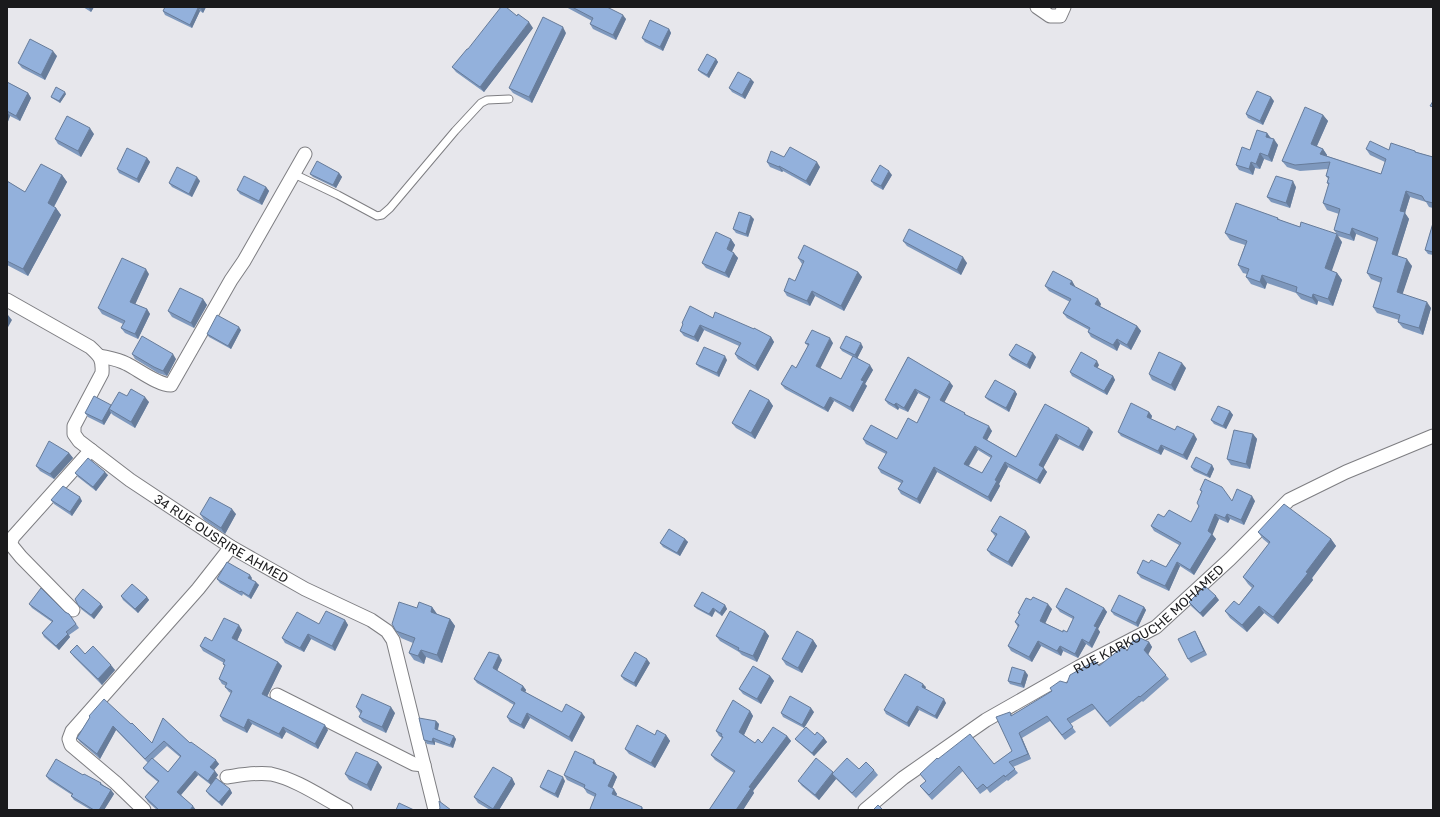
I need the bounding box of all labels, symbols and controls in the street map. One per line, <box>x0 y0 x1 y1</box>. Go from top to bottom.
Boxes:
street label: 34 RUE OUSRIRE AHMED <box>151 490 292 586</box>
street label: RUE KARKOUCHE MOHAMED <box>1070 561 1227 677</box>

